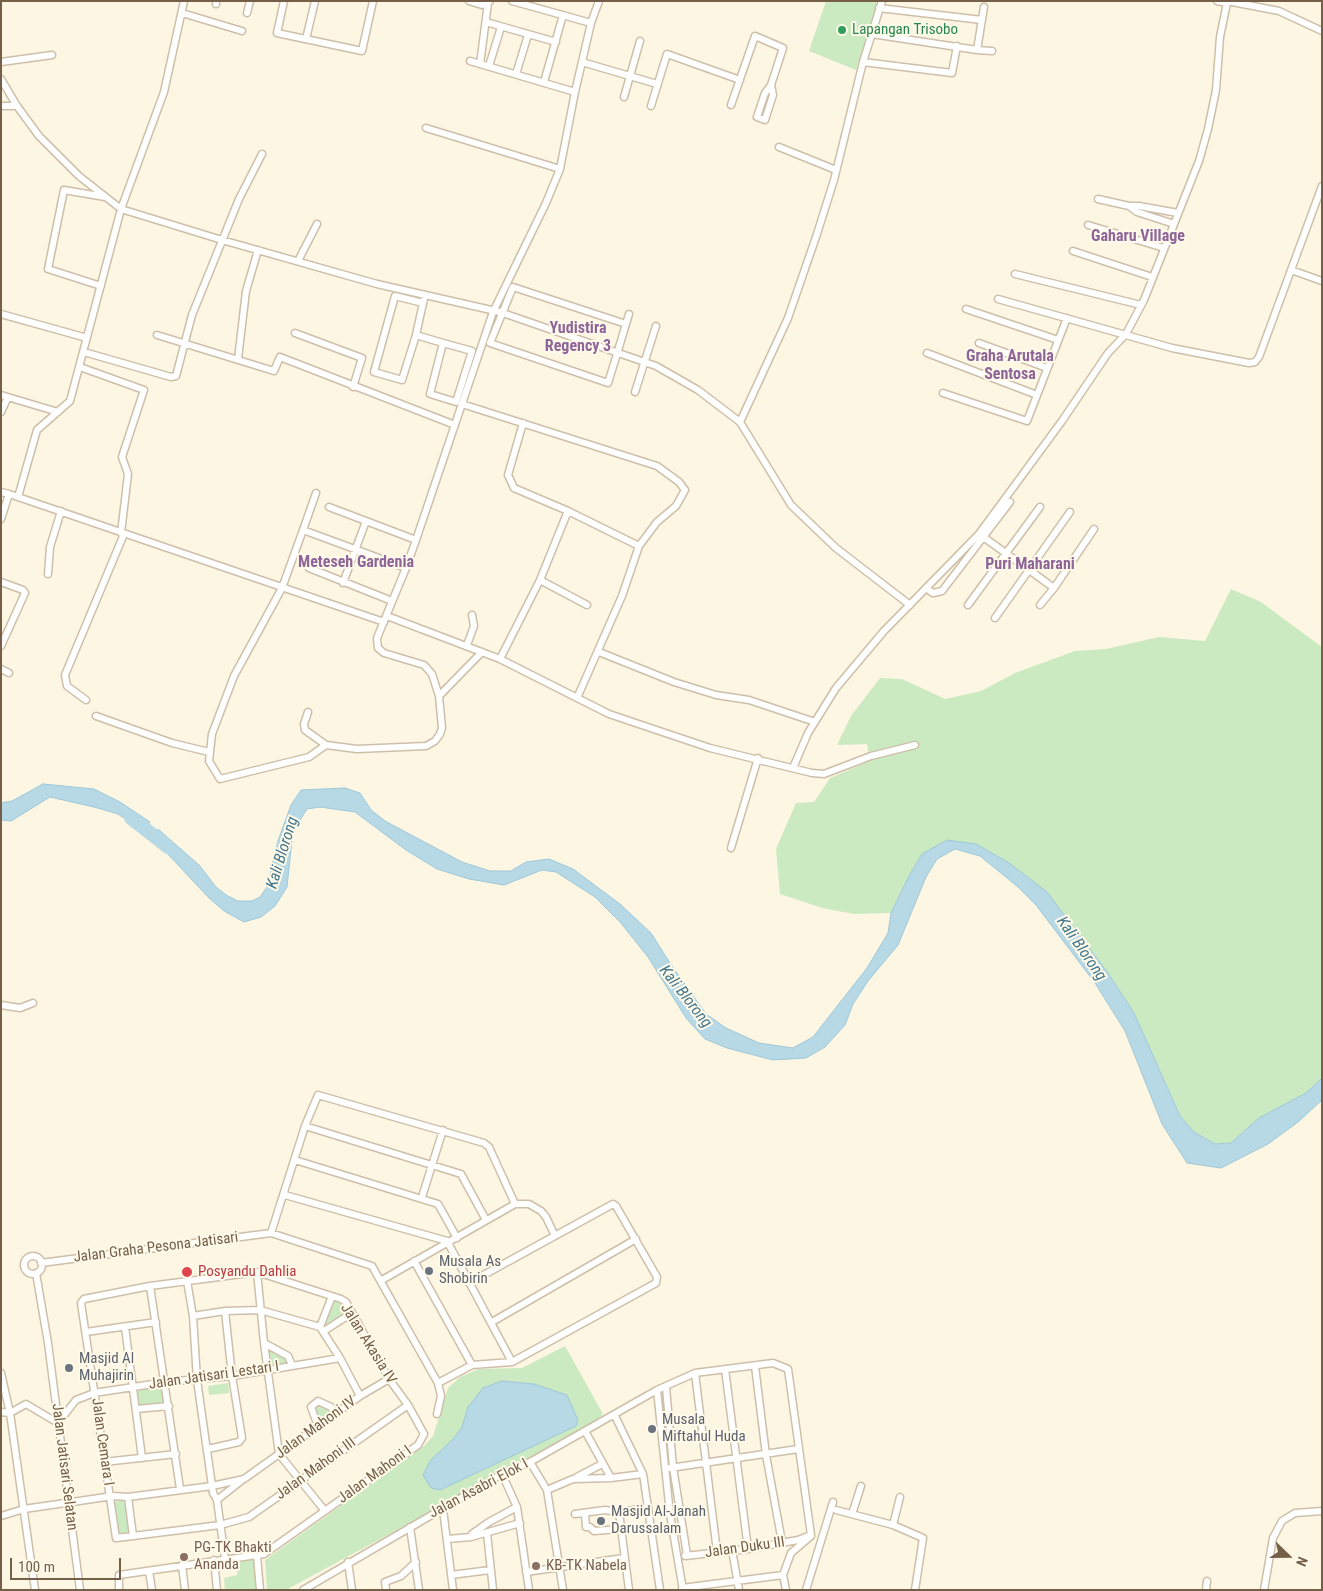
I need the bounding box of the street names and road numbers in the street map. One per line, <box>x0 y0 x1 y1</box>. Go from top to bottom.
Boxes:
street label: Jalan Graha Pesona Jatisari <box>73 1229 239 1267</box>
street label: Jalan Akasia IV <box>336 1300 400 1388</box>
street label: Jalan Jatisari Lestari I <box>148 1358 280 1394</box>
street label: Jalan Mahoni IV <box>272 1393 360 1463</box>
street label: Jalan Cemara I <box>87 1397 117 1487</box>
street label: Jalan Jatisari Selatan <box>47 1402 81 1532</box>
street label: Jalan Mahoni III <box>272 1434 360 1504</box>
street label: Jalan Mahoni I <box>335 1442 415 1508</box>
street label: Jalan Asabri Elok I <box>426 1455 532 1523</box>
street label: Jalan Duku III <box>704 1534 786 1562</box>

